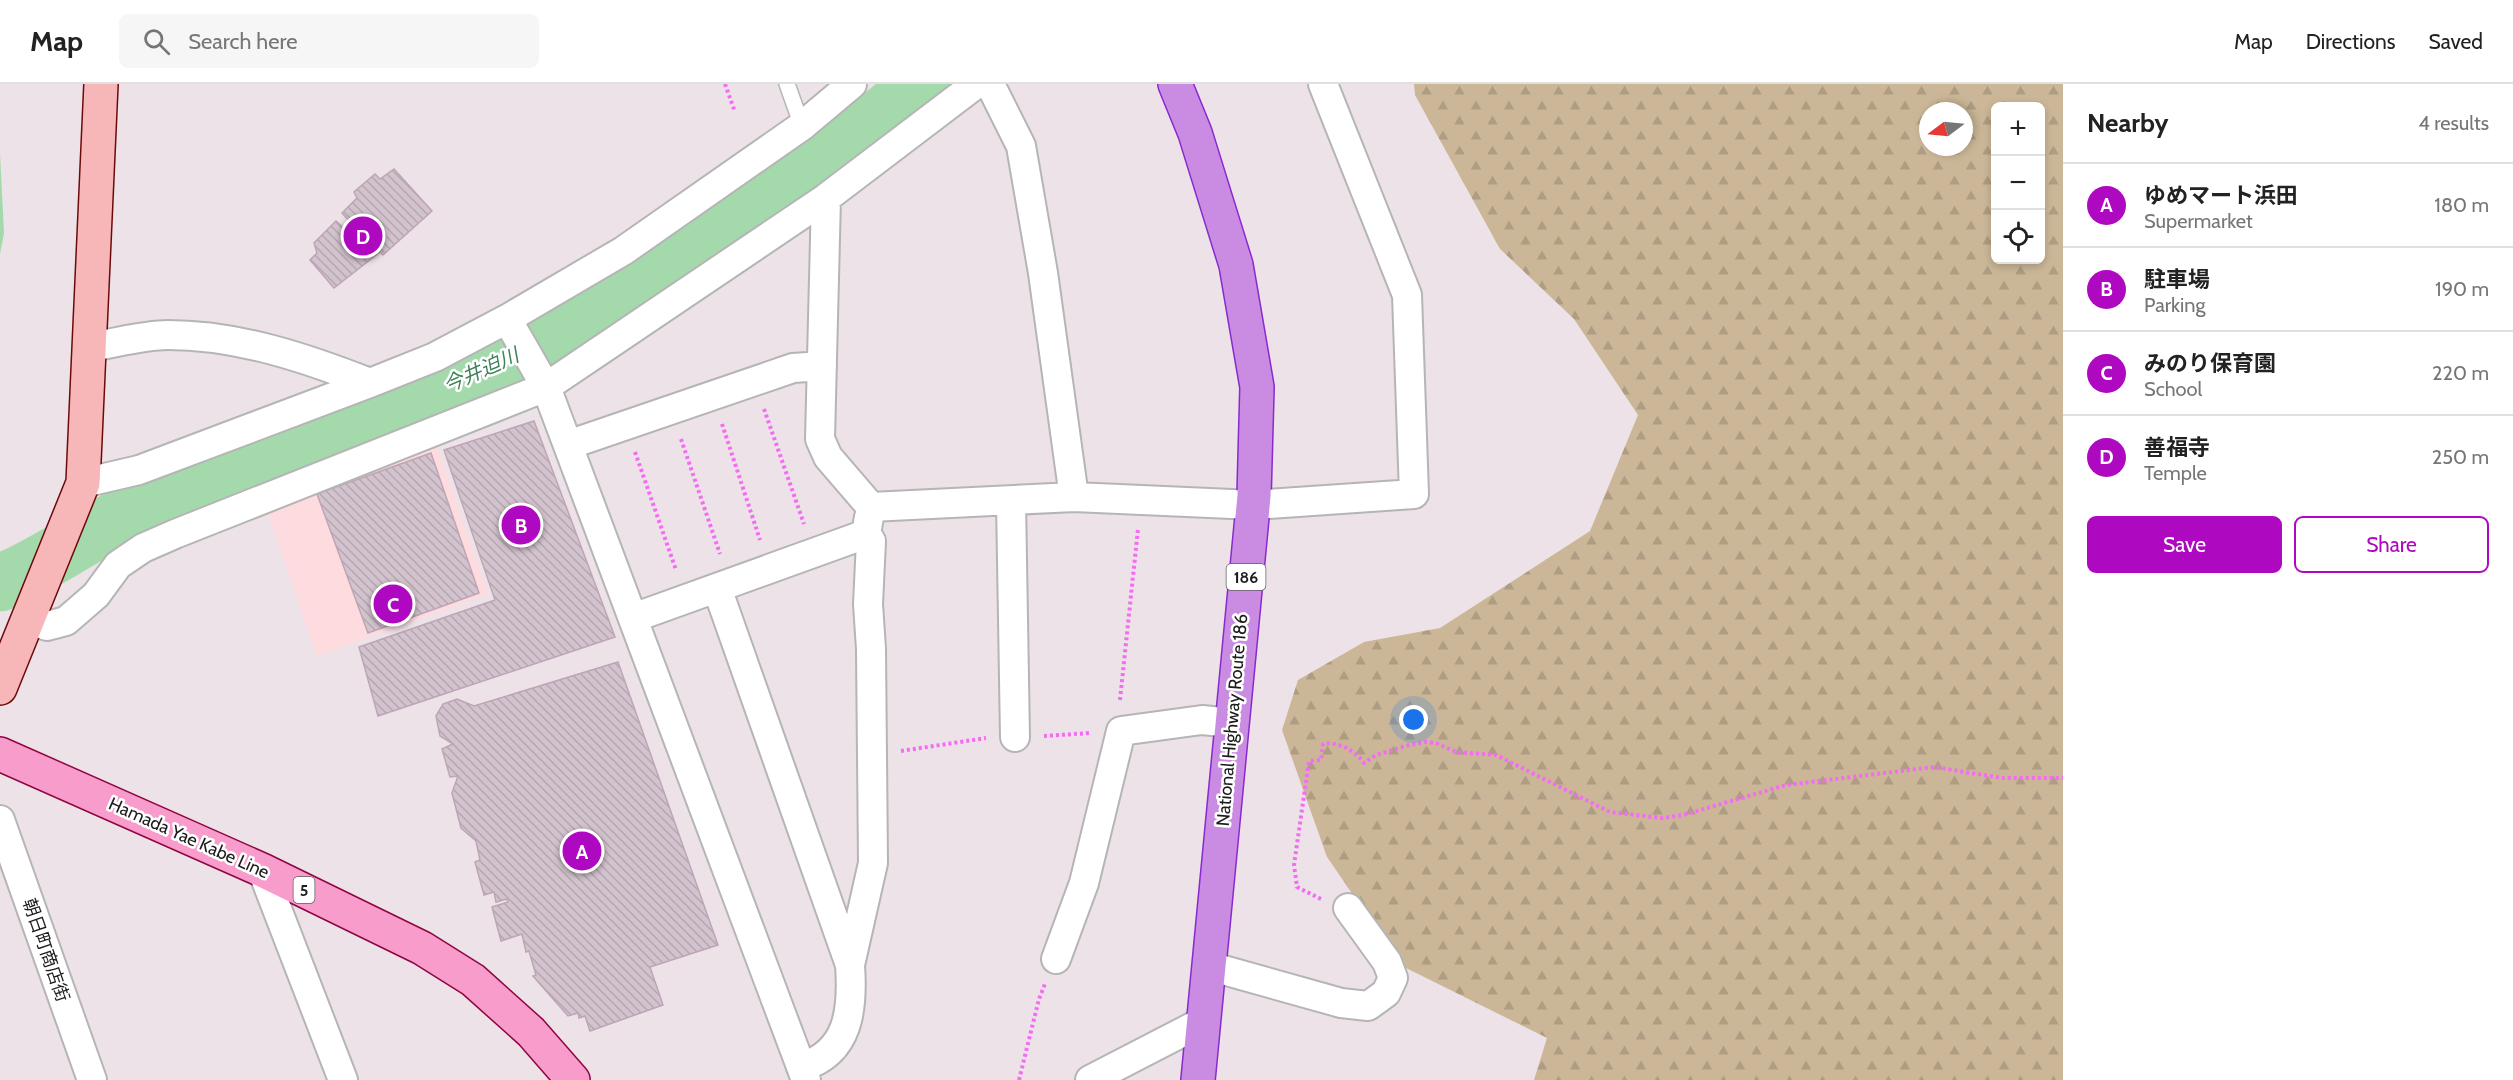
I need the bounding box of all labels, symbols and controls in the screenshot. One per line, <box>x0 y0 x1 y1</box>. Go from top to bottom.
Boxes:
search box <box>119 14 539 68</box>
text: Map <box>30 24 83 58</box>
icon: search <box>140 25 173 58</box>
text: Search here <box>188 28 297 55</box>
text: Map <box>2234 29 2273 54</box>
text: Directions <box>2306 29 2395 54</box>
text: Saved <box>2428 29 2483 54</box>
north arrow <box>1919 102 1973 156</box>
map controls <box>1991 102 2045 264</box>
button: + <box>1991 102 2045 156</box>
text: Nearby <box>2087 107 2168 139</box>
text: 4 results <box>2418 111 2489 135</box>
button: − <box>1991 156 2045 210</box>
text: ゆめマート浜田 <box>2144 182 2298 209</box>
text: A <box>2100 193 2113 217</box>
text: 180 m <box>2434 193 2489 217</box>
text: Supermarket <box>2144 209 2253 233</box>
button: locate <box>1991 210 2045 264</box>
pin: D <box>344 214 382 258</box>
text: 駐車場 <box>2144 266 2210 293</box>
text: B <box>2100 277 2113 301</box>
text: 190 m <box>2435 277 2489 301</box>
text: Parking <box>2144 293 2205 317</box>
water label: 今井迫川 <box>440 342 524 397</box>
text: みのり保育園 <box>2144 350 2276 377</box>
text: C <box>2100 361 2113 385</box>
text: 220 m <box>2432 361 2489 385</box>
text: School <box>2144 377 2202 401</box>
text: 善福寺 <box>2144 434 2210 461</box>
text: D <box>2099 445 2114 469</box>
text: 250 m <box>2432 445 2489 469</box>
text: Temple <box>2144 461 2207 485</box>
pin: B <box>502 502 540 548</box>
button: Save <box>2087 516 2282 573</box>
button: Share <box>2294 516 2489 573</box>
road number: 186 <box>1226 564 1266 590</box>
pin: C <box>374 582 412 626</box>
street label: National Highway Route 186 <box>1212 613 1252 827</box>
your location <box>1399 705 1428 734</box>
street label: Hamada Yae Kabe Line <box>105 793 273 883</box>
pin: A <box>562 828 602 873</box>
road number: 5 <box>294 877 314 903</box>
street label: 朝日町商店街 <box>18 895 74 1005</box>

